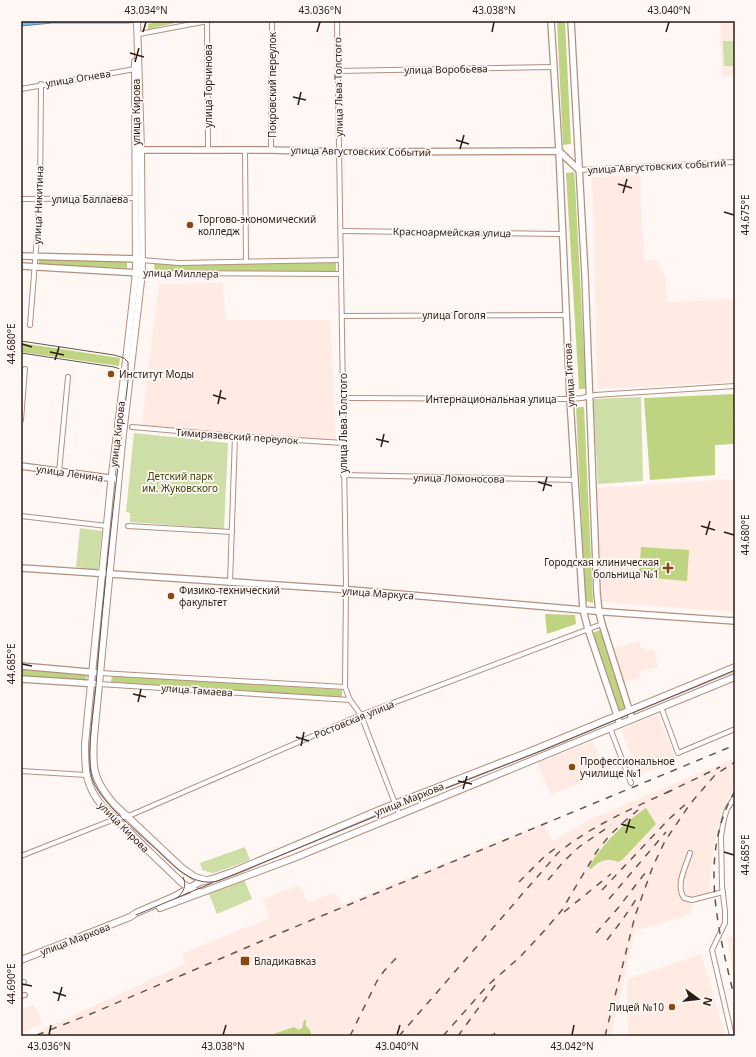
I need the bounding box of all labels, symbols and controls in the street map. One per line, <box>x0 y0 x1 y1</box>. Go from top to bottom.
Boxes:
text: 43.034°N <box>124 3 168 17</box>
text: 43.036°N <box>298 3 342 17</box>
text: 43.038°N <box>472 3 516 17</box>
text: 43.040°N <box>647 3 691 17</box>
street label: Покровский переулок <box>265 31 279 138</box>
street label: улица Льва Толстого <box>330 37 346 137</box>
street label: улица Торчинова <box>201 44 215 128</box>
street label: улица Воробьёва <box>404 61 488 77</box>
street label: улица Огнева <box>44 66 112 90</box>
street label: улица Кирова <box>129 79 143 145</box>
street label: улица Августовских Событий <box>291 143 431 159</box>
street label: улица Августовских событий <box>587 155 727 177</box>
street label: улица Никитина <box>30 165 46 245</box>
street label: улица Баллаева <box>52 192 128 206</box>
text: 44.675°E <box>738 194 752 236</box>
place label: Торгово-экономический колледж <box>198 212 316 238</box>
marker: Торгово-экономический колледж <box>185 220 195 230</box>
street label: Красноармейская улица <box>393 224 511 240</box>
street label: улица Миллера <box>143 265 219 281</box>
street label: улица Гоголя <box>422 308 486 322</box>
text: 44.680°E <box>4 323 18 365</box>
street label: улица Титова <box>560 343 578 407</box>
place label: Институт Моды <box>119 367 194 381</box>
marker: Институт Моды <box>106 369 116 379</box>
street label: улица Льва Толстого <box>336 373 350 473</box>
street label: Интернациональная улица <box>425 392 557 406</box>
street label: улица Кирова <box>106 400 128 468</box>
street label: Тимирязевский переулок <box>175 425 300 447</box>
street label: улица Ленина <box>36 461 104 485</box>
park label: Детский парк им. Жуковского <box>142 469 218 495</box>
street label: улица Ломоносова <box>413 470 505 486</box>
text: 44.680°E <box>738 514 752 556</box>
place label: Городская клиническая больница №1 <box>544 555 659 581</box>
marker: Городская клиническая больница №1 <box>662 562 674 574</box>
place label: Физико-технический факультет <box>179 583 280 609</box>
street label: улица Маркуса <box>341 583 415 603</box>
marker: Физико-технический факультет <box>166 591 176 601</box>
text: 44.685°E <box>4 643 18 685</box>
street label: улица Тамаева <box>161 681 233 699</box>
street label: Ростовская улица <box>312 697 396 741</box>
place label: Профессиональное училище №1 <box>580 754 675 780</box>
marker: Профессиональное училище №1 <box>567 762 577 772</box>
street label: улица Маркова <box>372 779 446 819</box>
street label: улица Кирова <box>95 798 153 856</box>
text: 44.685°E <box>738 834 752 876</box>
street label: улица Маркова <box>38 919 112 959</box>
place label: Владикавказ <box>254 954 316 968</box>
marker: Владикавказ <box>239 955 251 967</box>
text: 44.690°E <box>4 963 18 1005</box>
north arrow <box>678 979 718 1019</box>
text: N <box>700 995 717 1008</box>
place label: Лицей №10 <box>609 1000 664 1014</box>
marker: Лицей №10 <box>667 1002 677 1012</box>
text: 43.036°N <box>27 1039 71 1053</box>
text: 43.038°N <box>201 1039 245 1053</box>
text: 43.040°N <box>375 1039 419 1053</box>
text: 43.042°N <box>550 1039 594 1053</box>

